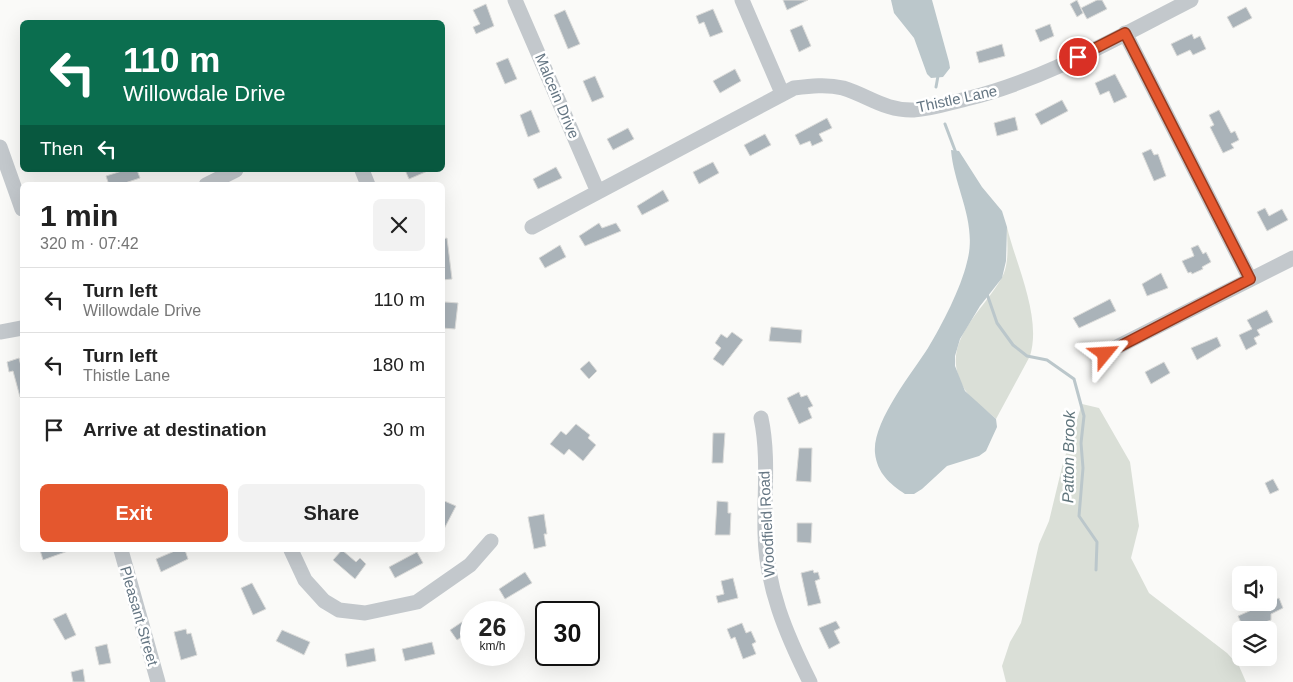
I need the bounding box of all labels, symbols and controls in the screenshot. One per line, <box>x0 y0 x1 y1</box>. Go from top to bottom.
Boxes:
pin <box>1057 36 1099 78</box>
icon: left <box>40 40 105 105</box>
text: 110 m <box>123 40 220 79</box>
icon: arrive <box>1064 43 1092 71</box>
street label: Malcein Drive <box>532 51 583 141</box>
text: Willowdale Drive <box>123 81 286 106</box>
street label: Thistle Lane <box>915 82 999 115</box>
icon: left <box>93 135 121 163</box>
text: Then <box>40 138 83 159</box>
text: 1 min <box>40 199 118 232</box>
button: close <box>373 199 425 251</box>
text: 320 m · 07:42 <box>40 235 139 252</box>
text: Turn left <box>83 280 158 301</box>
icon: left <box>40 286 68 314</box>
text: 110 m <box>374 289 425 310</box>
text: Willowdale Drive <box>83 302 201 319</box>
position arrow <box>1078 327 1130 379</box>
text: Turn left <box>83 345 158 366</box>
icon: left <box>40 351 68 379</box>
text: 180 m <box>372 354 425 375</box>
text: Thistle Lane <box>83 367 170 384</box>
water label: Patton Brook <box>1059 410 1078 503</box>
icon: arrive <box>40 416 68 444</box>
text: Arrive at destination <box>83 419 267 440</box>
text: 30 m <box>383 419 425 440</box>
street label: Woodfield Road <box>755 470 778 578</box>
button: Exit <box>40 484 228 542</box>
button: Share <box>238 484 425 542</box>
street label: Pleasant Street <box>117 564 162 668</box>
map controls <box>1232 566 1277 666</box>
button: sound <box>1232 566 1277 611</box>
speed limit sign: 30 <box>535 601 600 666</box>
text: 26 <box>479 613 506 641</box>
button: layers <box>1232 621 1277 666</box>
text: km/h <box>479 639 506 653</box>

